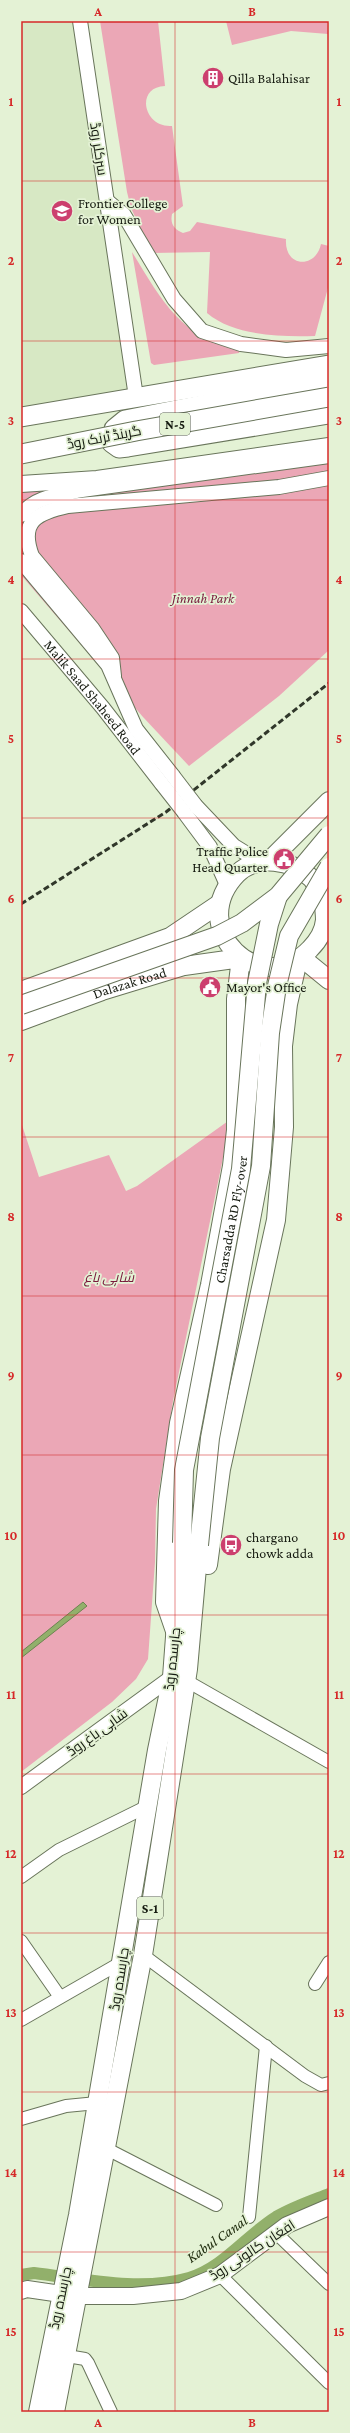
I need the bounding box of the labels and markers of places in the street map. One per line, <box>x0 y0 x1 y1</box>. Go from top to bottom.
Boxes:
building icon: Qilla Balahisar <box>200 65 226 91</box>
place label: Qilla Balahisar <box>228 70 310 86</box>
place label: Frontier College for Women <box>78 195 168 227</box>
school or university icon: Frontier College for Women <box>49 198 75 224</box>
place label: Traffic Police Head Quarter <box>192 843 268 875</box>
public building icon: Traffic Police Head Quarter <box>271 846 297 872</box>
public building icon: Mayor's Office <box>197 974 223 1000</box>
place label: Mayor's Office <box>226 979 307 995</box>
place label: chargano chowk adda <box>246 1529 314 1561</box>
bus stop icon: chargano chowk adda <box>218 1532 244 1558</box>

